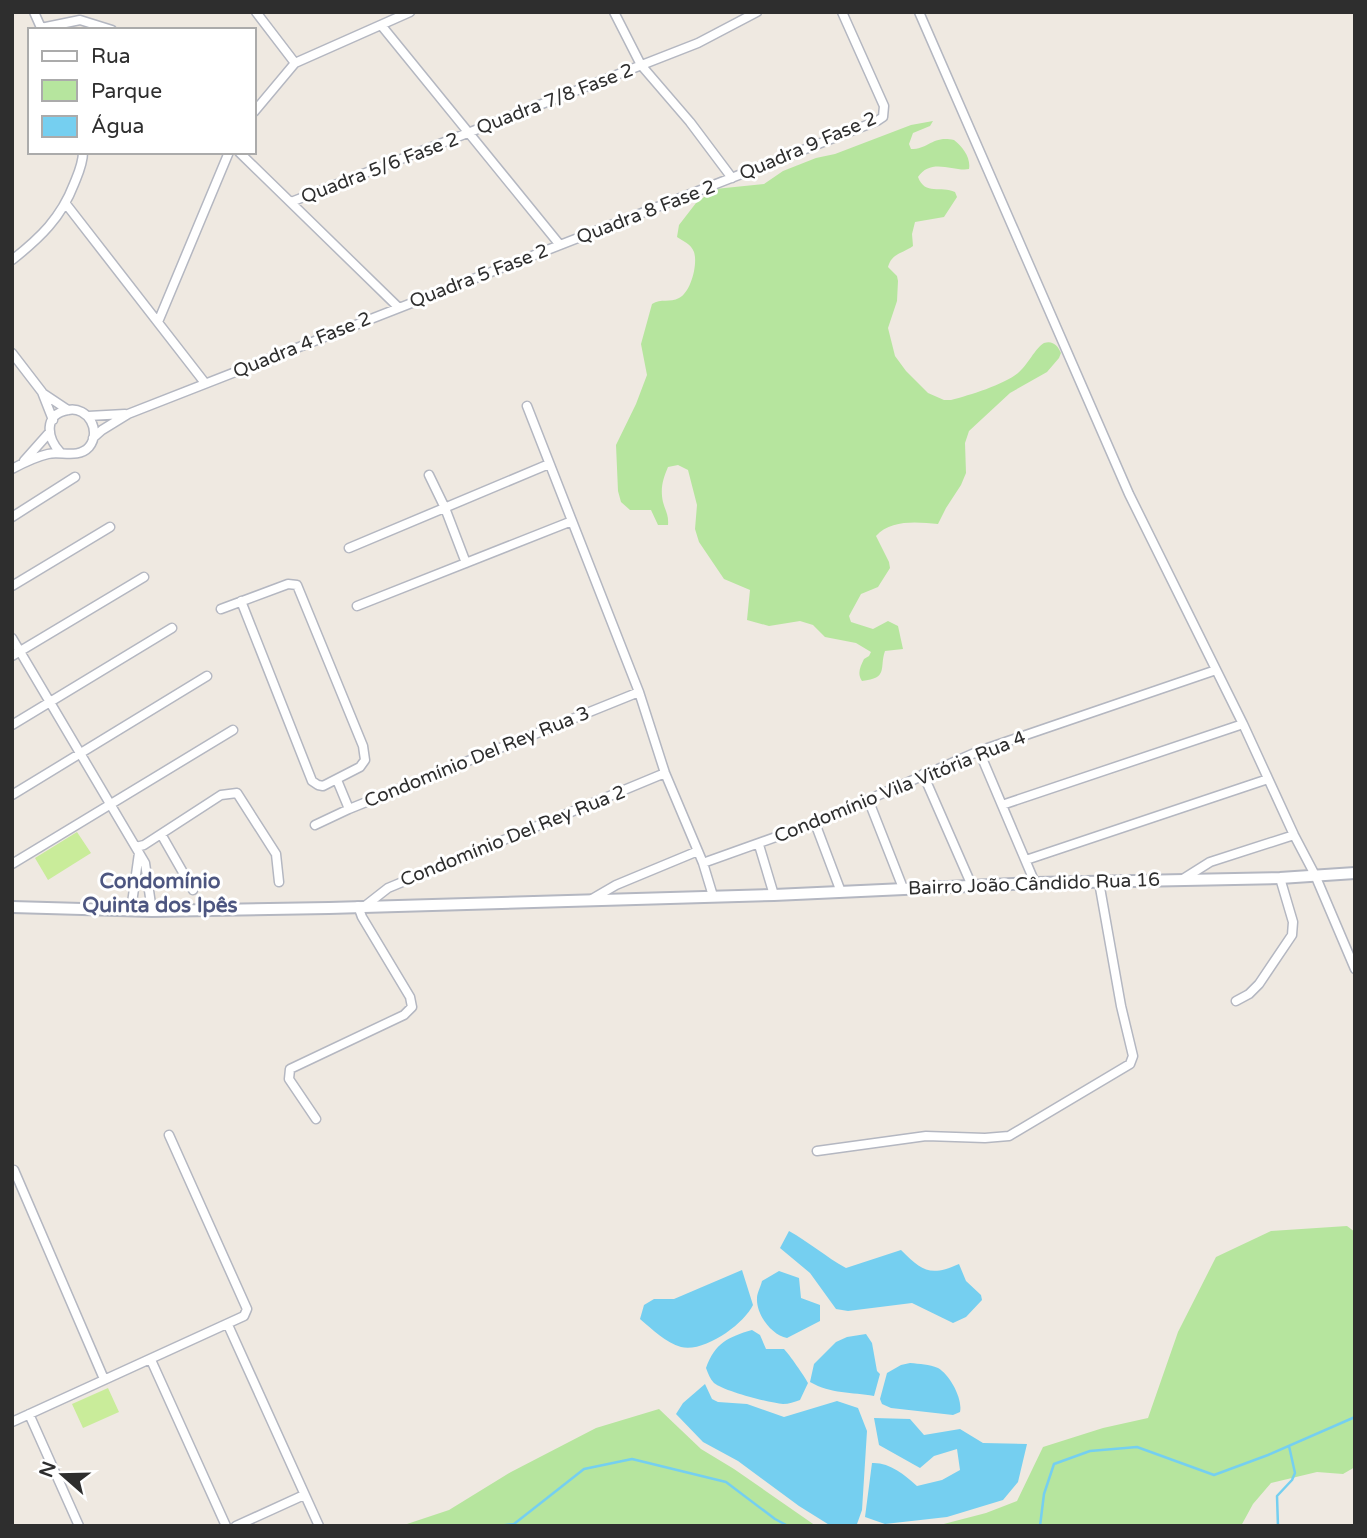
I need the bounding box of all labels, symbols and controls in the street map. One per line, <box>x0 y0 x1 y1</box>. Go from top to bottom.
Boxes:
legend <box>28 28 256 154</box>
text: Rua <box>91 44 131 69</box>
street label: Quadra 7/8 Fase 2 <box>473 59 637 139</box>
text: Parque <box>91 79 162 104</box>
street label: Quadra 9 Fase 2 <box>736 107 880 185</box>
text: Água <box>91 114 144 139</box>
street label: Quadra 5/6 Fase 2 <box>298 128 462 208</box>
street label: Quadra 8 Fase 2 <box>574 175 718 249</box>
street label: Quadra 5 Fase 2 <box>407 239 551 313</box>
street label: Quadra 4 Fase 2 <box>230 307 374 383</box>
street label: Condomínio Del Rey Rua 3 <box>361 702 593 812</box>
street label: Condomínio Vila Vitória Rua 4 <box>771 726 1029 848</box>
street label: Condomínio Del Rey Rua 2 <box>397 781 629 891</box>
district label: Condomínio Quinta dos Ipês <box>82 869 238 918</box>
street label: Bairro João Cândido Rua 16 <box>908 869 1160 899</box>
north arrow <box>28 1440 98 1510</box>
text: N <box>35 1459 61 1480</box>

